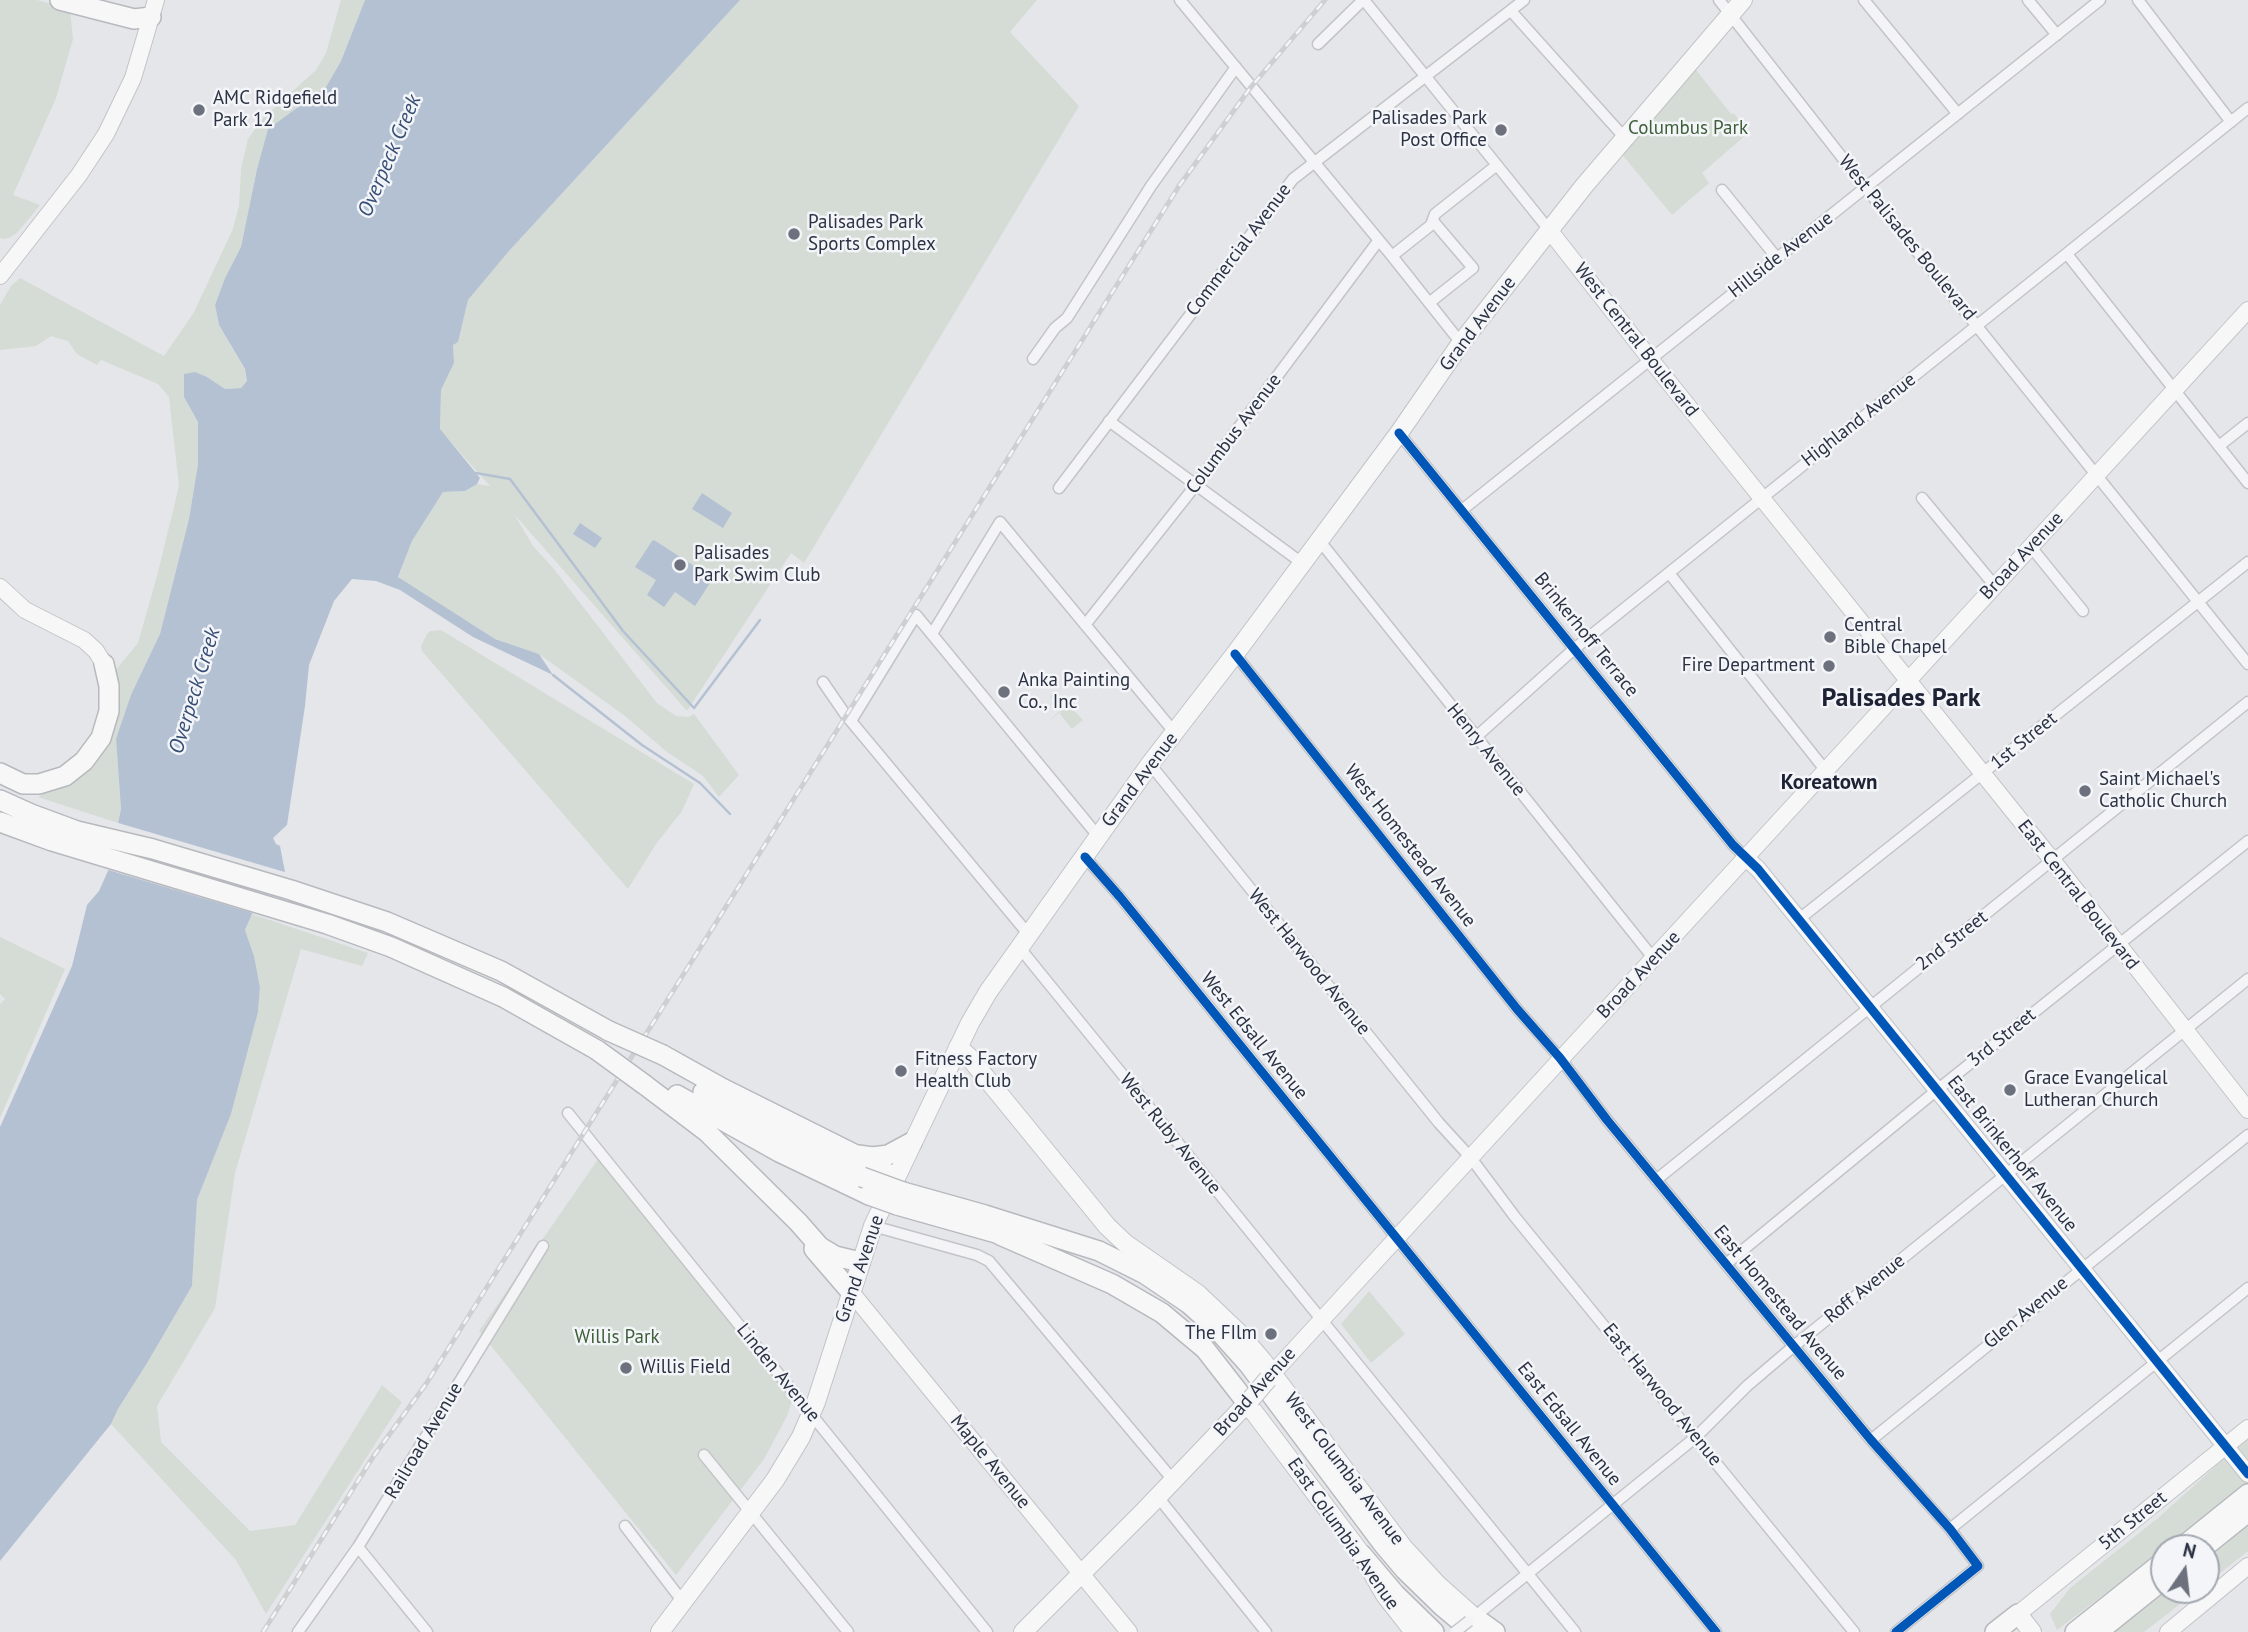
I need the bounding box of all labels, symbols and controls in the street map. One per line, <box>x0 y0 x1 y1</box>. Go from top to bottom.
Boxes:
place label: AMC Ridgefield Park 12 <box>213 88 337 132</box>
water label: Overpeck Creek <box>353 91 427 221</box>
marker: AMC Ridgefield Park 12 <box>191 102 207 118</box>
place label: Palisades Park Post Office <box>1372 108 1487 152</box>
park label: Columbus Park <box>1628 118 1748 140</box>
marker: Palisades Park Post Office <box>1493 122 1509 138</box>
street label: West Palisades Boulevard <box>1833 151 1981 325</box>
street label: Commercial Avenue <box>1182 179 1296 321</box>
street label: Hillside Avenue <box>1724 207 1838 303</box>
place label: Palisades Park Sports Complex <box>808 212 936 256</box>
marker: Palisades Park Sports Complex <box>786 226 802 242</box>
street label: West Central Boulevard <box>1569 259 1703 421</box>
street label: Grand Avenue <box>1435 272 1521 376</box>
street label: Highland Avenue <box>1797 368 1921 472</box>
street label: Columbus Avenue <box>1181 369 1287 499</box>
street label: Broad Avenue <box>1976 507 2068 605</box>
place label: Palisades Park Swim Club <box>694 543 821 587</box>
marker: Palisades Park Swim Club <box>672 557 688 573</box>
street label: Brinkerhoff Terrace <box>1529 568 1643 702</box>
place label: Central Bible Chapel <box>1844 615 1947 659</box>
water label: Overpeck Creek <box>164 625 226 757</box>
marker: Central Bible Chapel <box>1822 629 1838 645</box>
place label: Fire Department <box>1682 655 1815 677</box>
marker: Fire Department <box>1821 658 1837 674</box>
place label: Anka Painting Co., Inc <box>1018 670 1130 714</box>
district label: Palisades Park <box>1821 683 1981 715</box>
marker: Anka Painting Co., Inc <box>996 684 1012 700</box>
street label: Henry Avenue <box>1442 699 1530 801</box>
street label: 1st Street <box>1986 707 2062 775</box>
street label: Grand Avenue <box>1097 728 1183 832</box>
street label: West Homestead Avenue <box>1339 760 1481 932</box>
place label: Saint Michael's Catholic Church <box>2099 769 2227 813</box>
district label: Koreatown <box>1781 770 1877 796</box>
marker: Saint Michael's Catholic Church <box>2077 783 2093 799</box>
street label: East Central Boulevard <box>2012 816 2144 974</box>
street label: West Harwood Avenue <box>1243 884 1375 1040</box>
street label: 2nd Street <box>1912 906 1992 976</box>
street label: Broad Avenue <box>1593 926 1685 1024</box>
street label: West Edsall Avenue <box>1196 968 1312 1104</box>
street label: 3rd Street <box>1963 1004 2041 1072</box>
place label: Fitness Factory Health Club <box>915 1049 1037 1093</box>
marker: Fitness Factory Health Club <box>893 1063 909 1079</box>
place label: Grace Evangelical Lutheran Church <box>2024 1068 2168 1112</box>
street label: West Ruby Avenue <box>1114 1069 1226 1199</box>
street label: East Brinkerhoff Avenue <box>1942 1071 2082 1237</box>
marker: Grace Evangelical Lutheran Church <box>2002 1082 2018 1098</box>
street label: Grand Avenue <box>831 1212 889 1326</box>
street label: East Homestead Avenue <box>1709 1221 1851 1385</box>
street label: Roff Avenue <box>1820 1250 1910 1328</box>
street label: Glen Avenue <box>1979 1272 2073 1354</box>
street label: Linden Avenue <box>731 1319 825 1427</box>
street label: East Harwood Avenue <box>1598 1319 1726 1471</box>
place label: The FIlm <box>1185 1323 1257 1345</box>
marker: The FIlm <box>1263 1326 1279 1342</box>
park label: Willis Park <box>574 1327 660 1349</box>
street label: Broad Avenue <box>1209 1343 1301 1441</box>
place label: Willis Field <box>640 1357 730 1379</box>
street label: East Edsall Avenue <box>1512 1358 1626 1490</box>
marker: Willis Field <box>618 1360 634 1376</box>
street label: Railroad Avenue <box>380 1379 468 1503</box>
street label: West Columbia Avenue <box>1279 1388 1409 1550</box>
street label: Maple Avenue <box>945 1410 1035 1514</box>
street label: East Columbia Avenue <box>1282 1454 1404 1614</box>
street label: 5th Street <box>2094 1487 2172 1555</box>
north arrow <box>2150 1534 2220 1604</box>
text: N <box>2181 1537 2199 1564</box>

